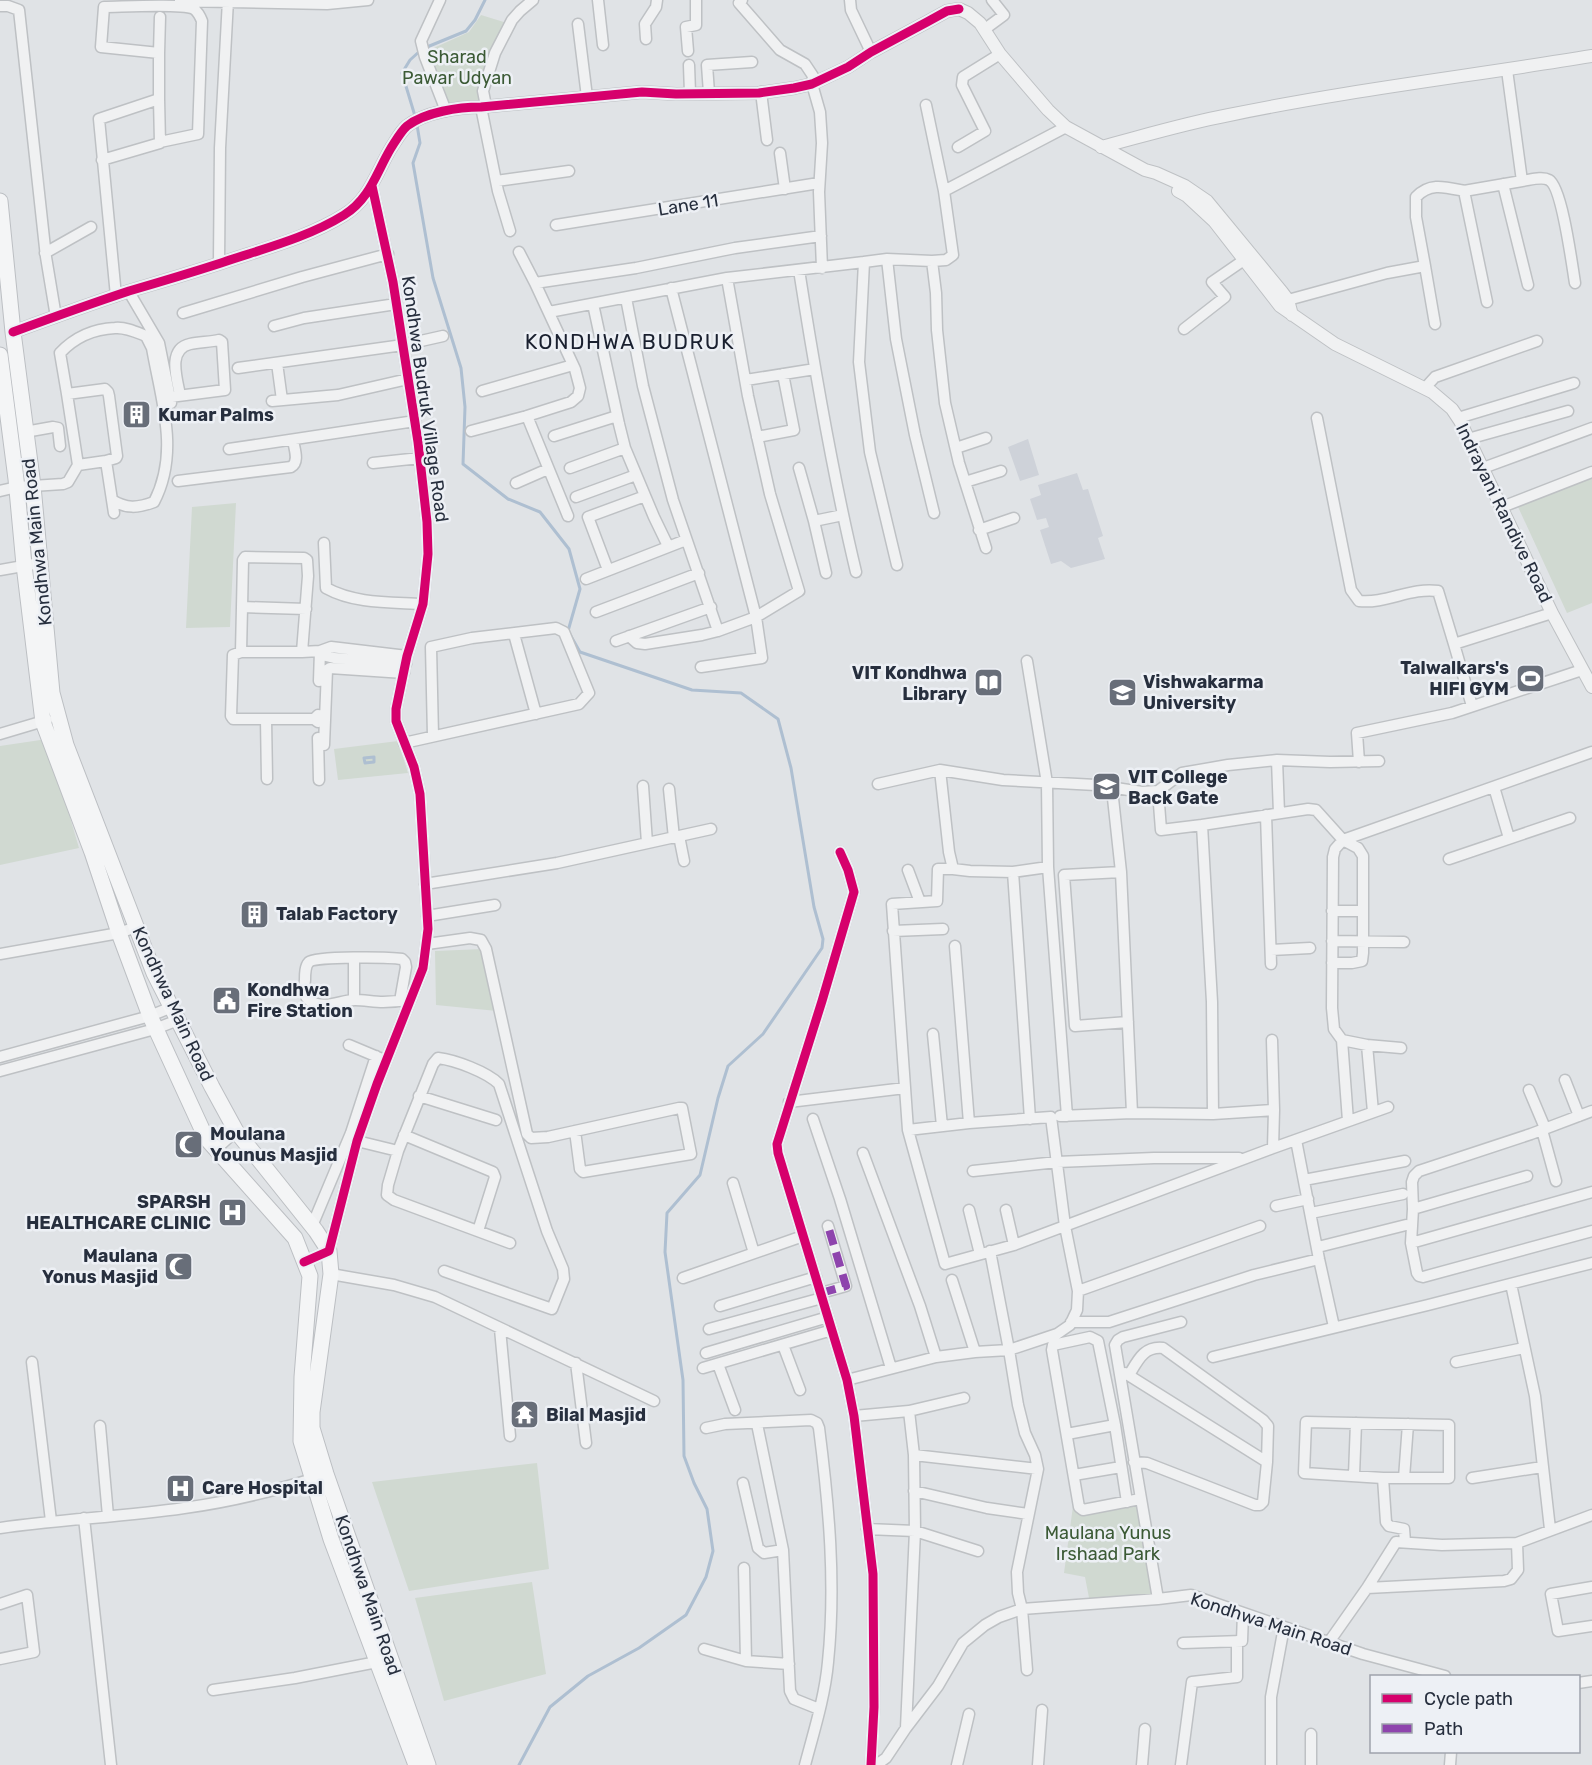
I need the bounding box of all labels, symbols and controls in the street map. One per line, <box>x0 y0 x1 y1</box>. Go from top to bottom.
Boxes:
park label: Sharad Pawar Udyan <box>402 46 512 89</box>
street label: Lane 11 <box>656 189 720 221</box>
street label: Kondhwa Budruk Village Road <box>397 274 453 524</box>
district label: KONDHWA BUDRUK <box>525 329 735 354</box>
building icon: Kumar Palms <box>121 399 153 431</box>
place label: Kumar Palms <box>158 404 274 426</box>
street label: Indrayani Randive Road <box>1451 420 1557 606</box>
street label: Kondhwa Main Road <box>17 457 57 627</box>
place label: Talwalkars's HIFI GYM <box>1400 657 1509 700</box>
place label: VIT Kondhwa Library <box>852 662 967 705</box>
sports icon: Talwalkars's HIFI GYM <box>1514 662 1546 694</box>
library icon: VIT Kondhwa Library <box>972 667 1004 699</box>
place label: Vishwakarma University <box>1143 671 1264 714</box>
school or university icon: Vishwakarma University <box>1106 676 1138 708</box>
place label: VIT College Back Gate <box>1128 766 1228 809</box>
school or university icon: VIT College Back Gate <box>1091 771 1123 803</box>
building icon: Talab Factory <box>239 898 271 930</box>
place label: Talab Factory <box>276 903 398 925</box>
street label: Kondhwa Main Road <box>128 923 218 1085</box>
place label: Kondhwa Fire Station <box>247 979 353 1022</box>
public building icon: Kondhwa Fire Station <box>210 984 242 1016</box>
place label: Moulana Younus Masjid <box>210 1123 338 1166</box>
mosque icon: Moulana Younus Masjid <box>173 1128 205 1160</box>
place label: SPARSH HEALTHCARE CLINIC <box>26 1191 211 1234</box>
hospital icon: SPARSH HEALTHCARE CLINIC <box>216 1196 248 1228</box>
place label: Maulana Yonus Masjid <box>42 1245 158 1288</box>
mosque icon: Maulana Yonus Masjid <box>163 1250 195 1282</box>
temple icon: Bilal Masjid <box>509 1399 541 1431</box>
place label: Bilal Masjid <box>546 1404 646 1426</box>
hospital icon: Care Hospital <box>165 1472 197 1504</box>
place label: Care Hospital <box>202 1477 323 1499</box>
street label: Kondhwa Main Road <box>330 1512 406 1678</box>
park label: Maulana Yunus Irshaad Park <box>1045 1522 1171 1565</box>
street label: Kondhwa Main Road <box>1188 1588 1354 1660</box>
legend <box>1370 1675 1580 1753</box>
text: Cycle path <box>1424 1688 1513 1710</box>
text: Path <box>1424 1718 1463 1740</box>

